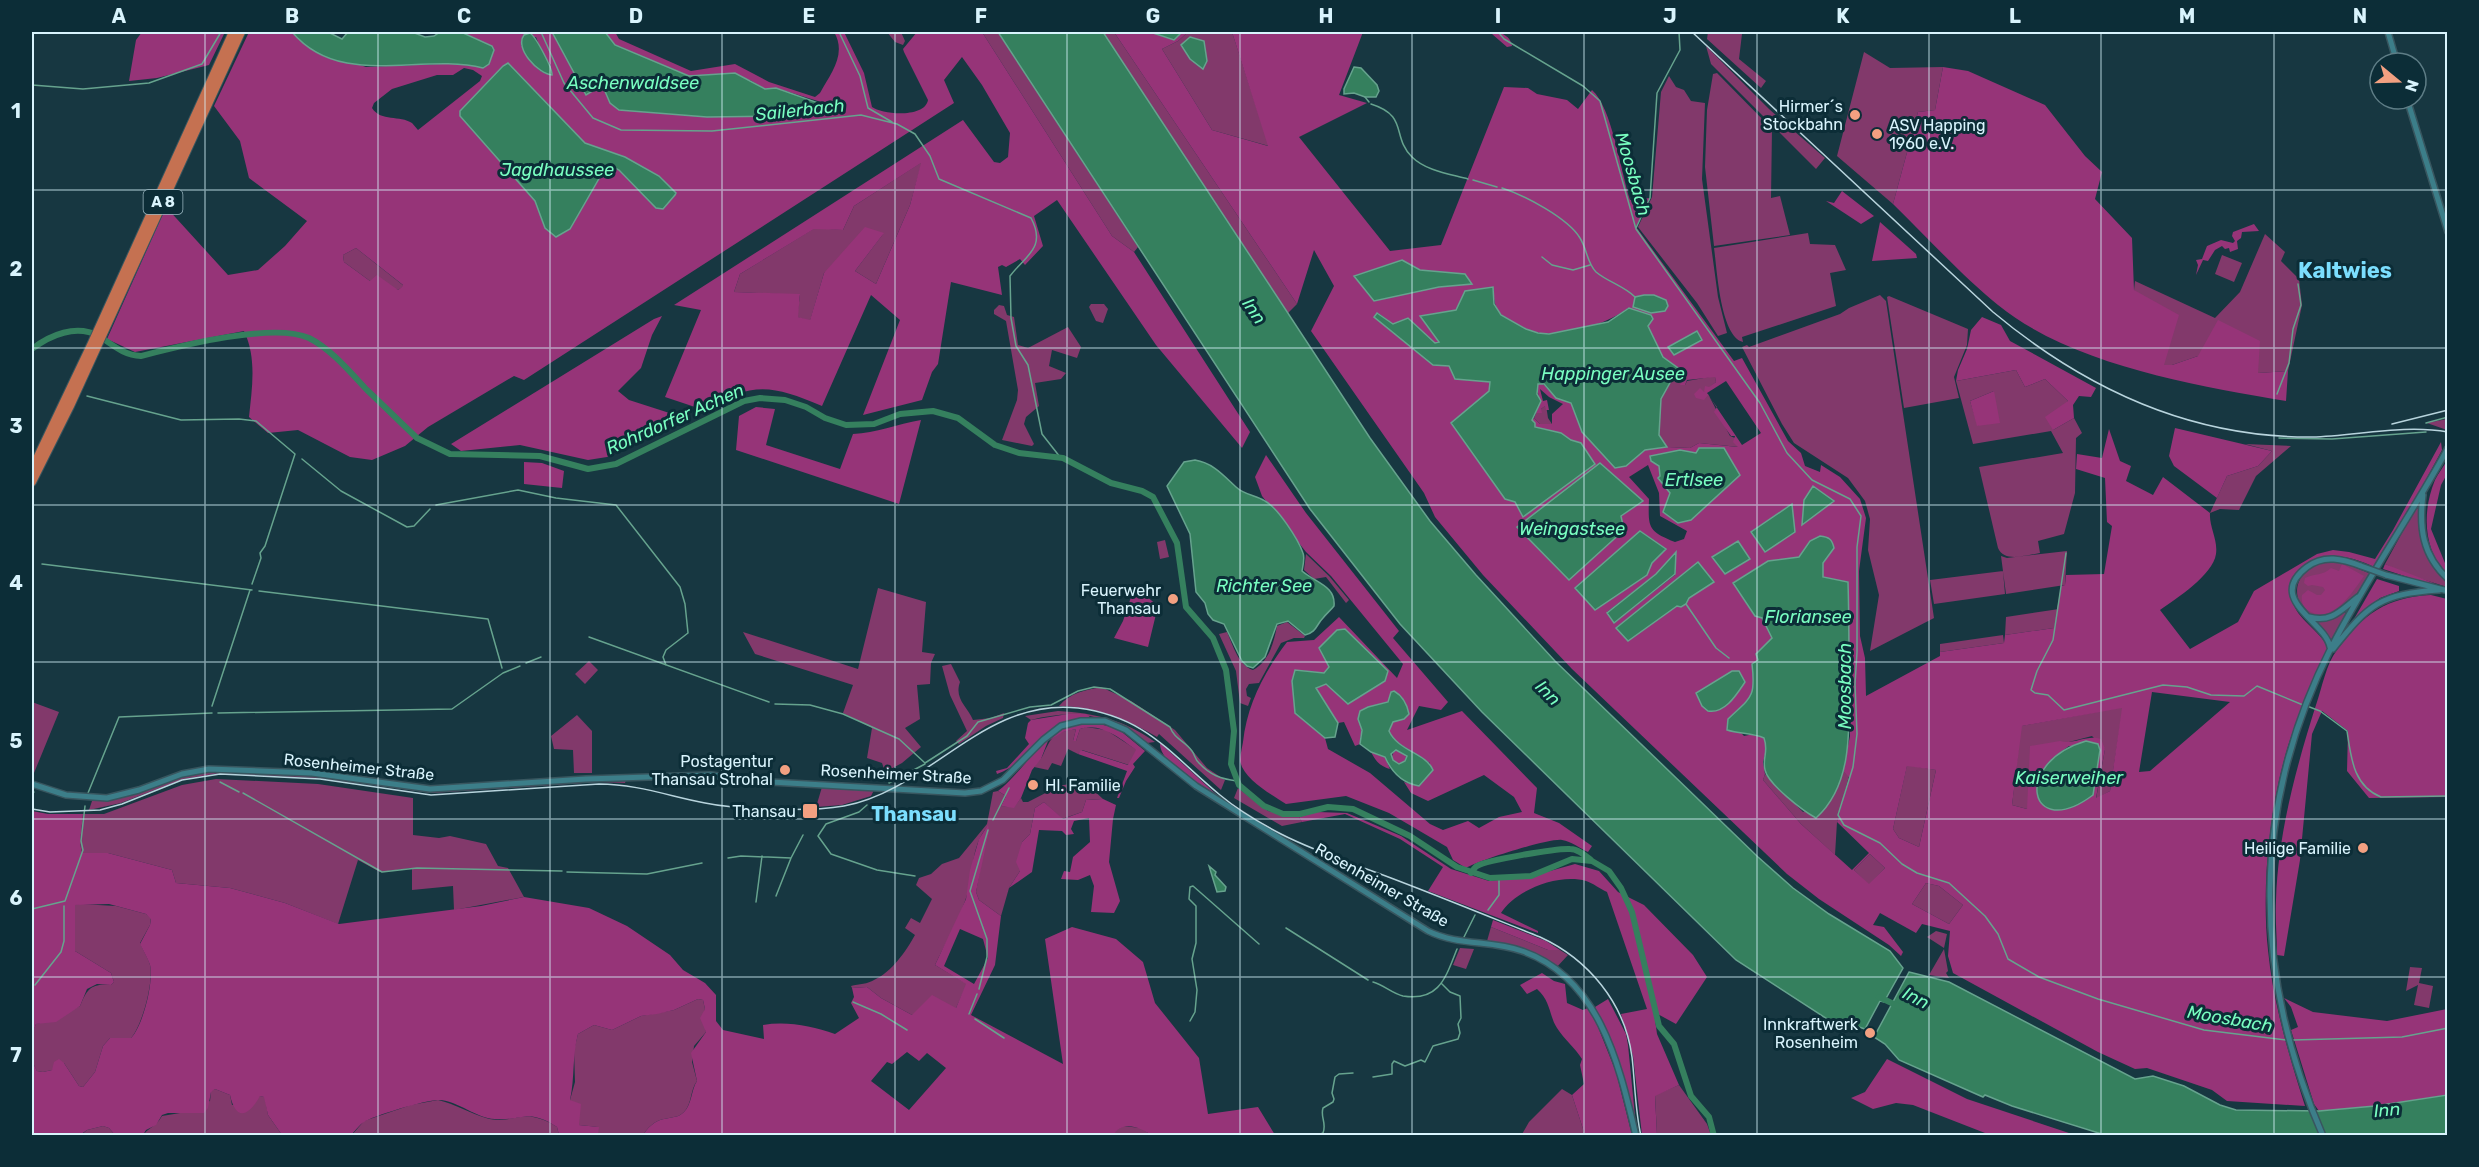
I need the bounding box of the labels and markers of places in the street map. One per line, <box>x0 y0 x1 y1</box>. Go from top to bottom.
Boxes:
place label: Hirmer´s Stockbahn <box>1763 97 1843 134</box>
marker: Hirmer´s Stockbahn <box>1848 108 1862 122</box>
place label: ASV Happing 1960 e.V. <box>1889 116 1986 153</box>
marker: ASV Happing 1960 e.V. <box>1870 127 1884 141</box>
place label: Feuerwehr Thansau <box>1081 581 1161 618</box>
marker: Feuerwehr Thansau <box>1166 592 1180 606</box>
place label: Postagentur Thansau Strohal <box>651 752 773 789</box>
marker: Postagentur Thansau Strohal <box>778 763 792 777</box>
place label: Hl. Familie <box>1045 776 1121 795</box>
marker: Hl. Familie <box>1026 778 1040 792</box>
place label: Thansau <box>732 802 796 821</box>
marker: Thansau <box>801 802 819 820</box>
place label: Heilige Familie <box>2244 839 2351 858</box>
marker: Heilige Familie <box>2356 841 2370 855</box>
place label: Innkraftwerk Rosenheim <box>1763 1015 1859 1052</box>
marker: Innkraftwerk Rosenheim <box>1863 1026 1877 1040</box>

